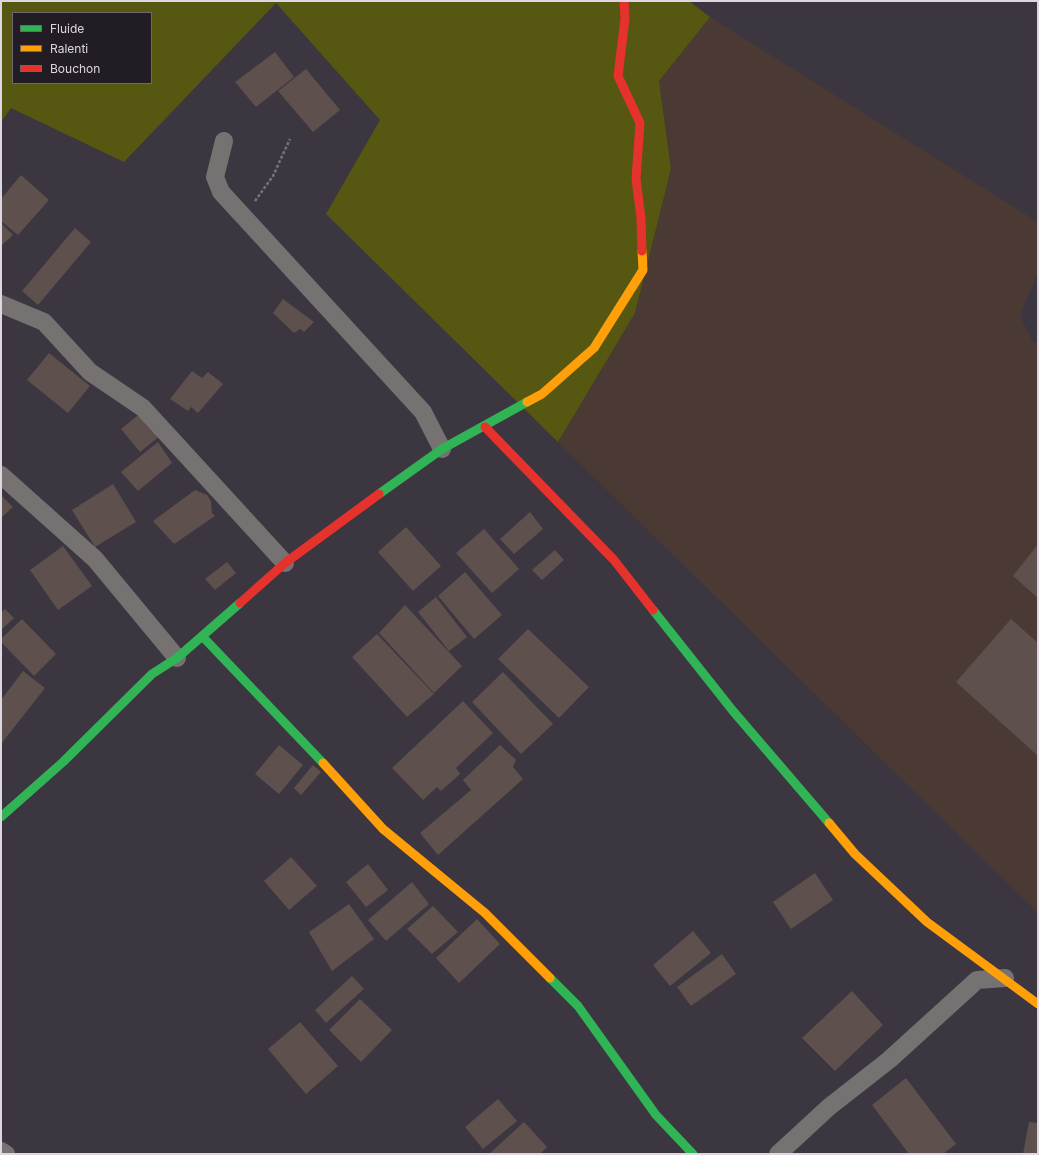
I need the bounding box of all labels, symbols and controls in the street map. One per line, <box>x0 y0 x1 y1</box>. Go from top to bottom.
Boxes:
legend <box>12 12 152 84</box>
text: Fluide <box>50 21 84 36</box>
text: Ralenti <box>50 41 88 56</box>
text: Bouchon <box>50 61 100 76</box>

